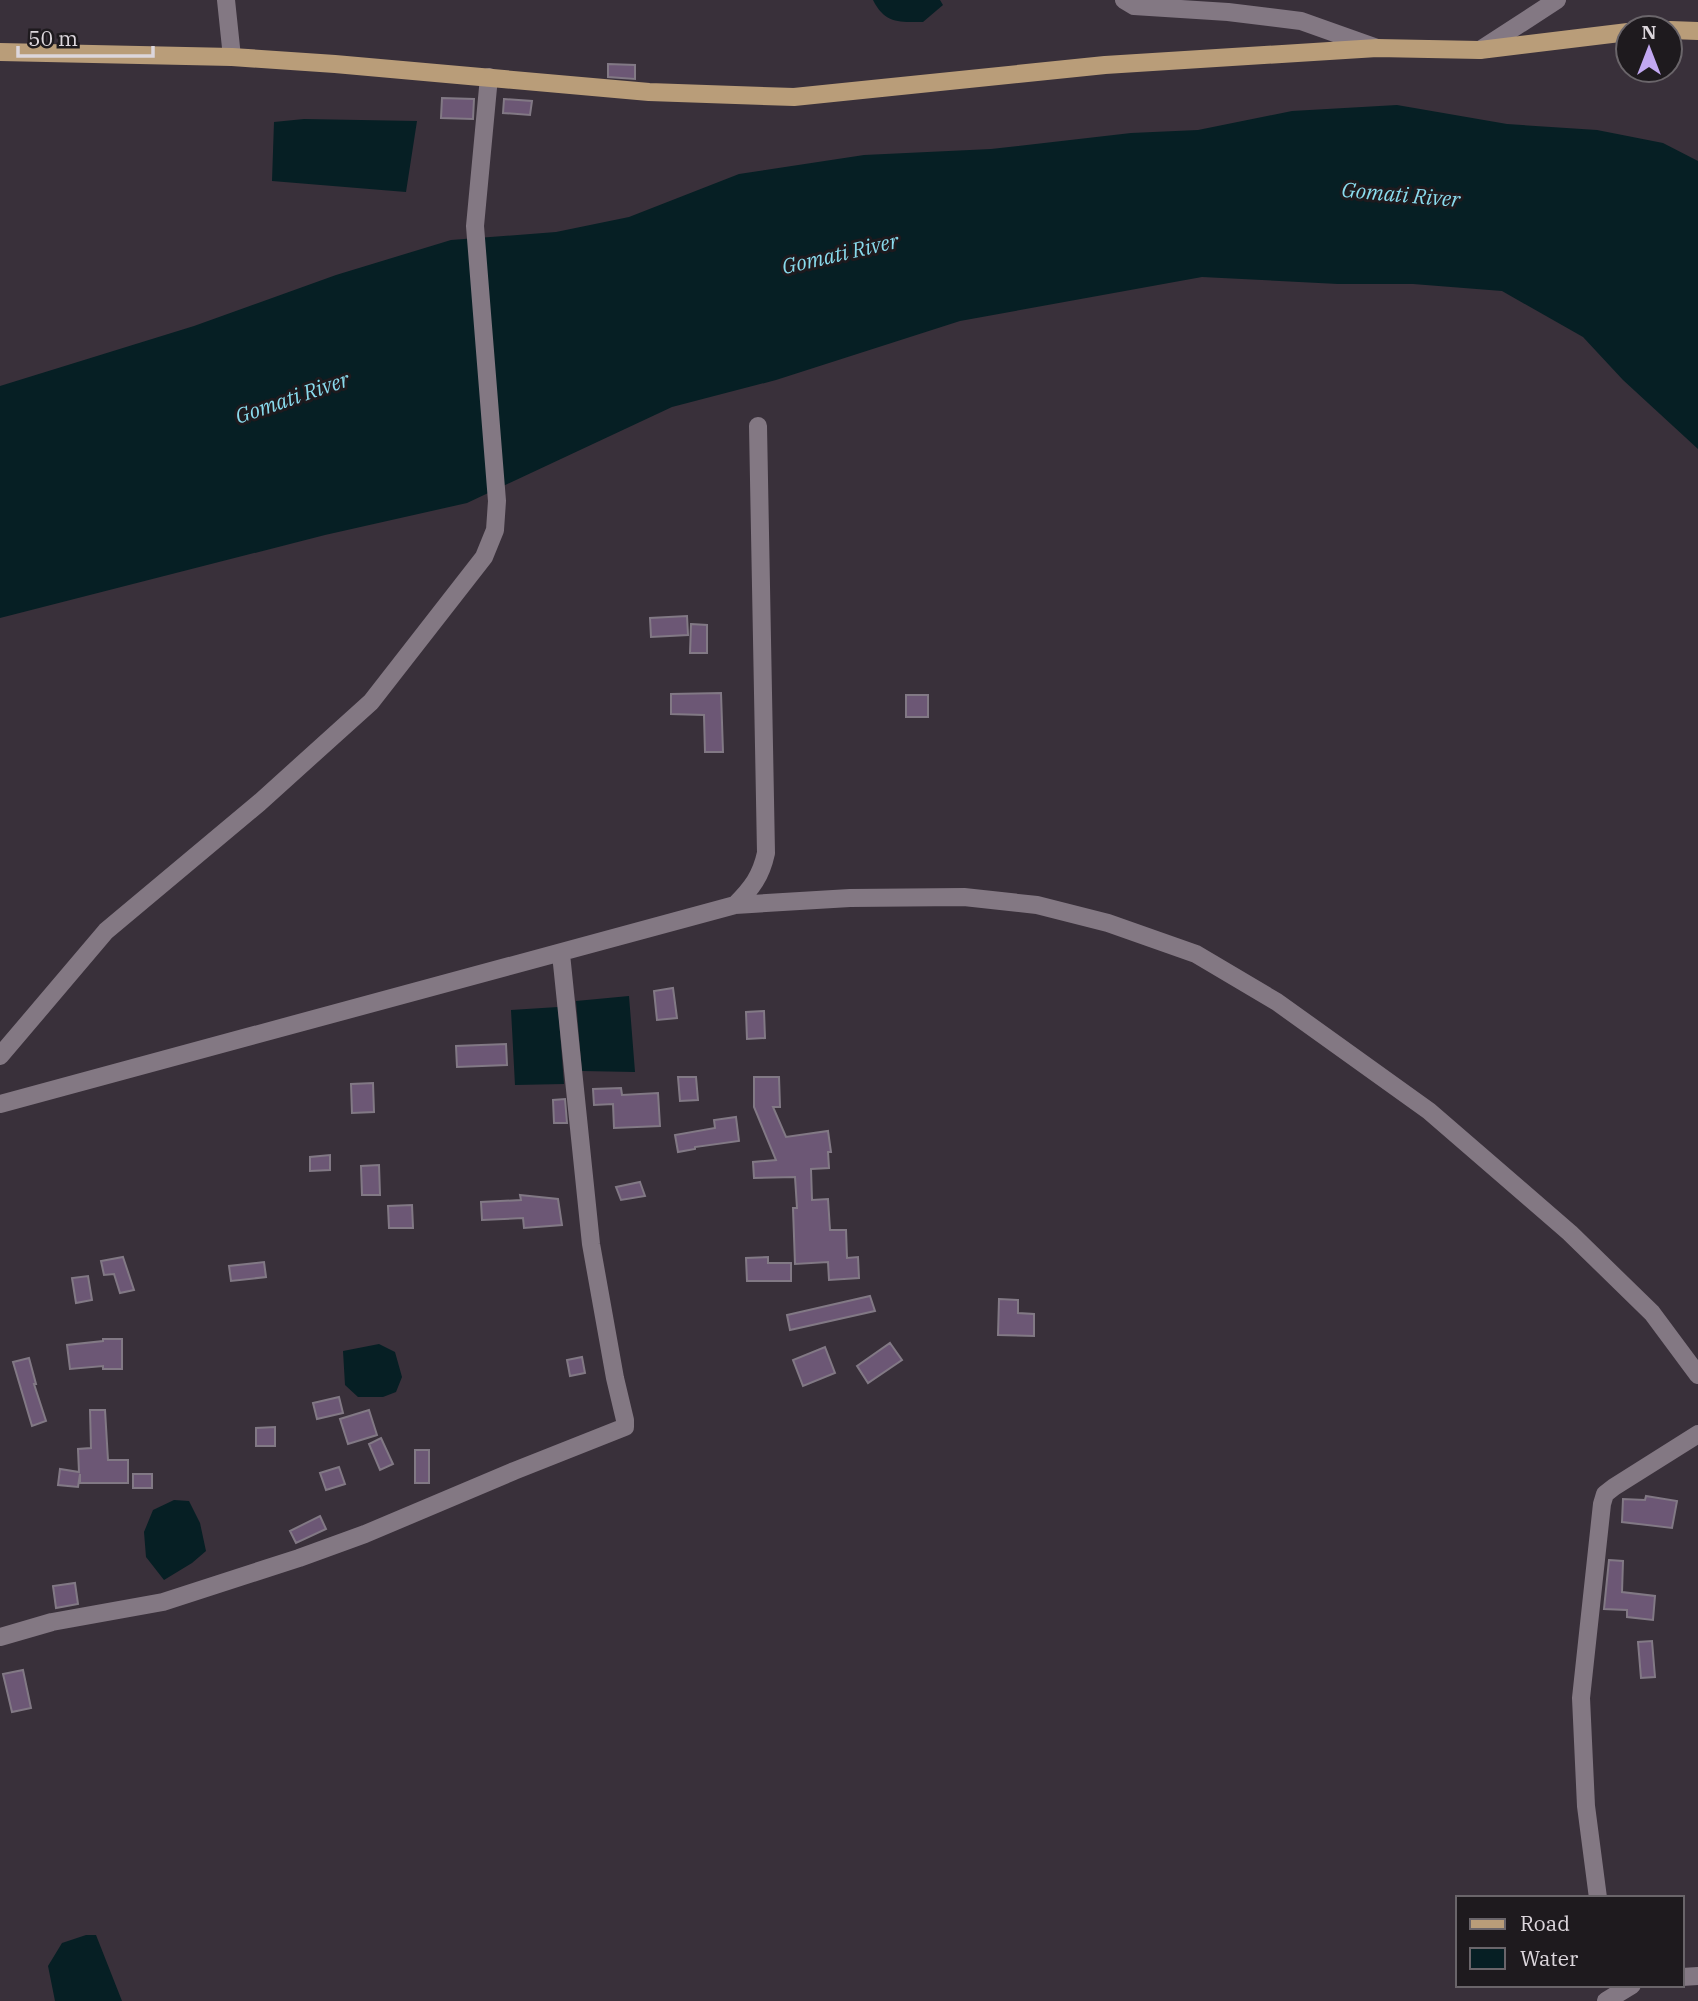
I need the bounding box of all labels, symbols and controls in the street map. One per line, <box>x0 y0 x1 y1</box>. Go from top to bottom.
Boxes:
scale bar <box>18 14 152 58</box>
north arrow <box>1614 14 1684 84</box>
text: N <box>1641 20 1657 44</box>
text: 50 m <box>28 24 78 52</box>
water label: Gomati River <box>1340 175 1462 213</box>
water label: Gomati River <box>779 226 902 280</box>
water label: Gomati River <box>231 364 354 430</box>
legend <box>1456 1896 1684 1987</box>
text: Road <box>1520 1909 1570 1937</box>
text: Water <box>1520 1944 1579 1972</box>

